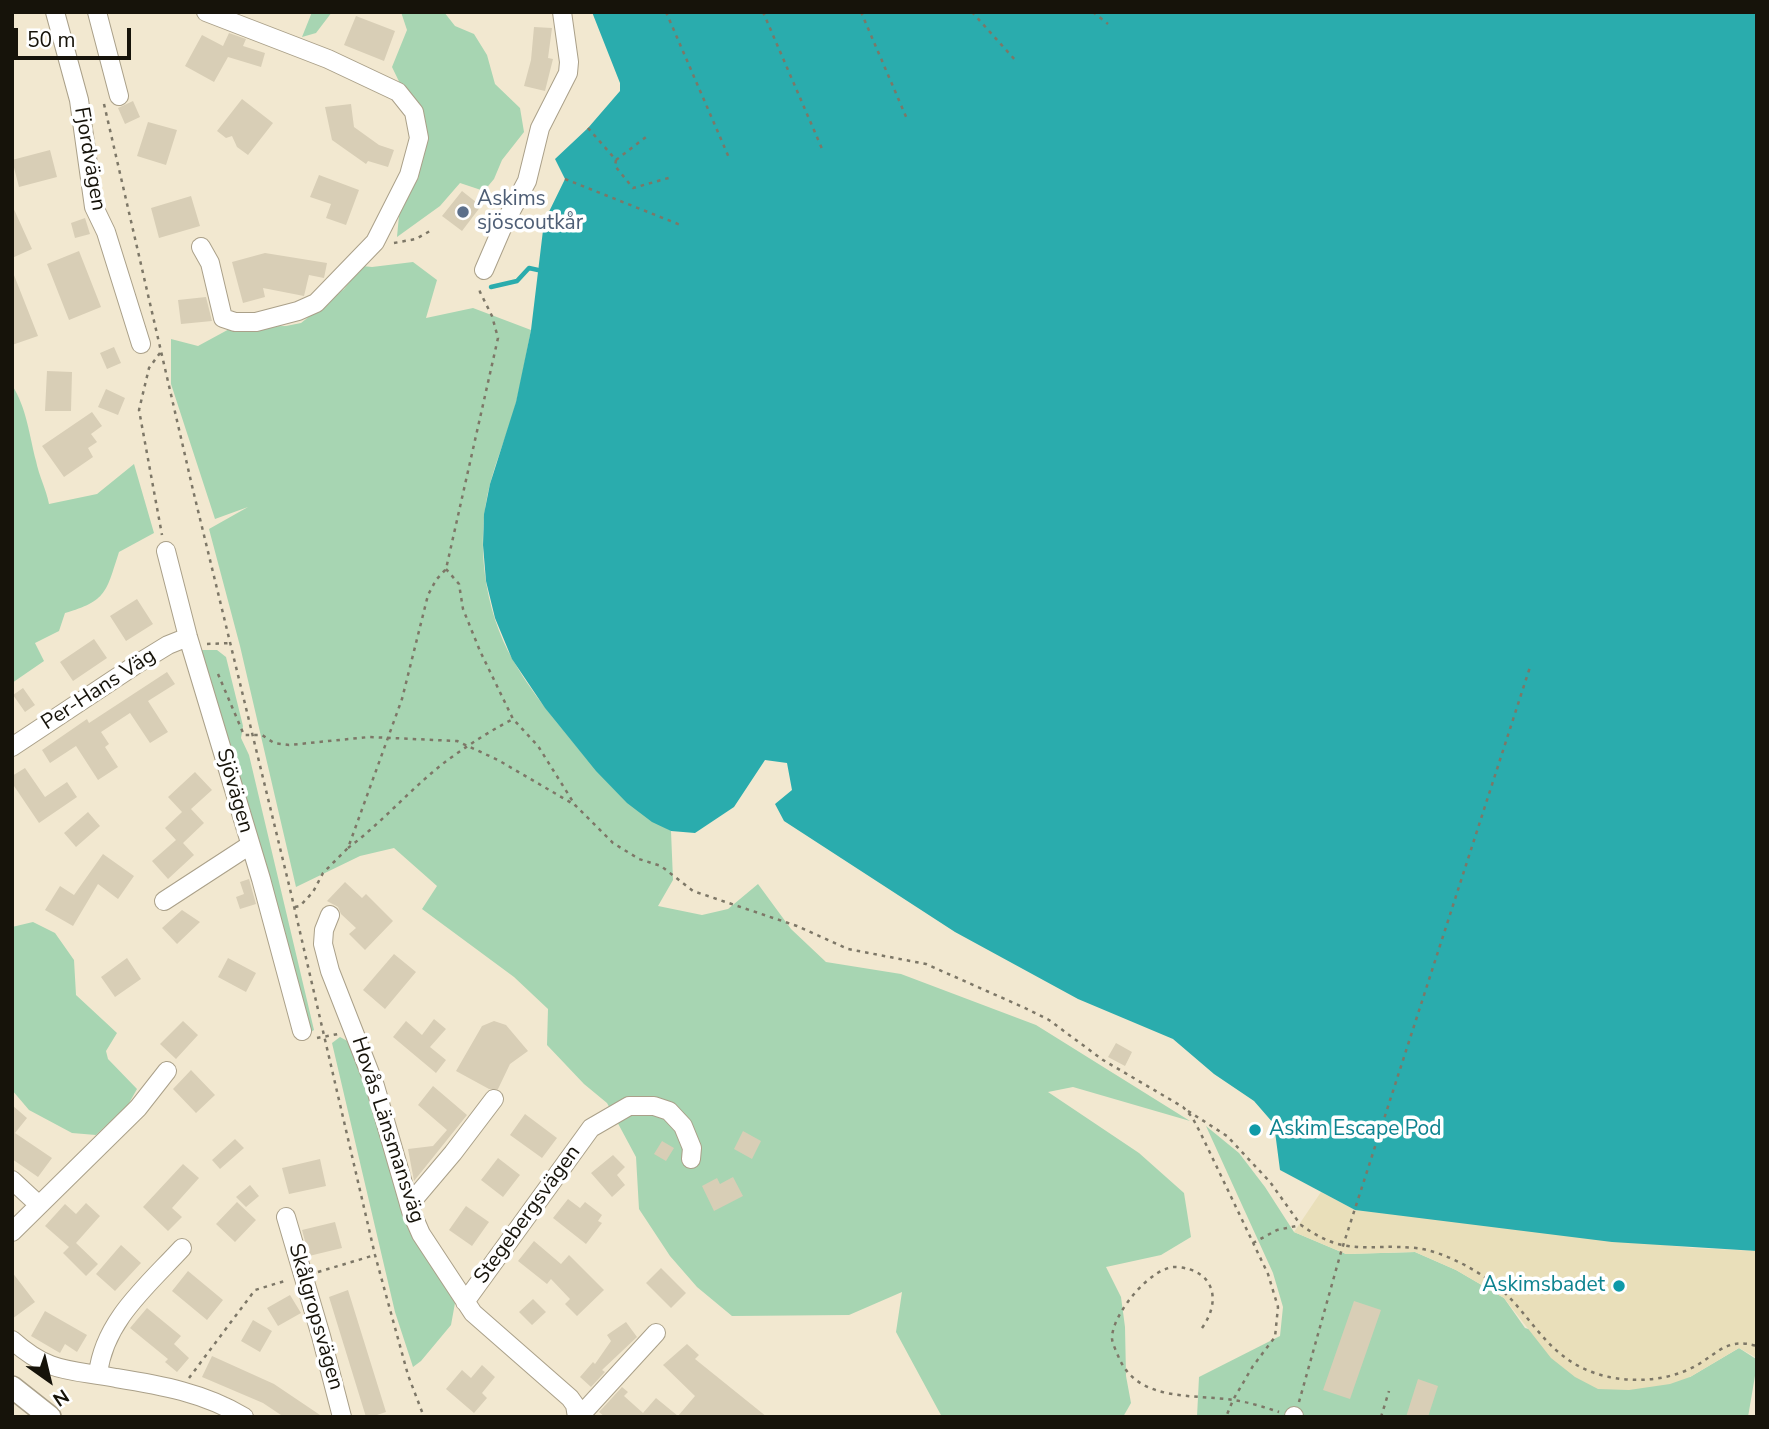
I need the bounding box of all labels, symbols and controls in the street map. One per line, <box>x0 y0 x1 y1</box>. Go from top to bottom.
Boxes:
scale bar <box>18 14 135 58</box>
text: 50 m <box>27 26 76 54</box>
street label: Fjordvägen <box>67 105 111 213</box>
place label: Askims sjöscoutkår <box>477 187 583 237</box>
marker: Askims sjöscoutkår <box>455 204 471 220</box>
street label: Per-Hans Väg <box>37 644 161 736</box>
street label: Sjövägen <box>210 746 258 836</box>
street label: Hovås Länsmansväg <box>345 1034 429 1226</box>
place label: Askim Escape Pod <box>1269 1117 1442 1143</box>
marker: Askim Escape Pod <box>1247 1122 1263 1138</box>
street label: Stegebergsvägen <box>469 1141 587 1289</box>
street label: Skålgropsvägen <box>282 1241 348 1393</box>
place label: Askimsbadet <box>1482 1273 1605 1299</box>
marker: Askimsbadet <box>1611 1278 1627 1294</box>
north arrow <box>14 1345 84 1415</box>
text: N <box>48 1383 74 1412</box>

